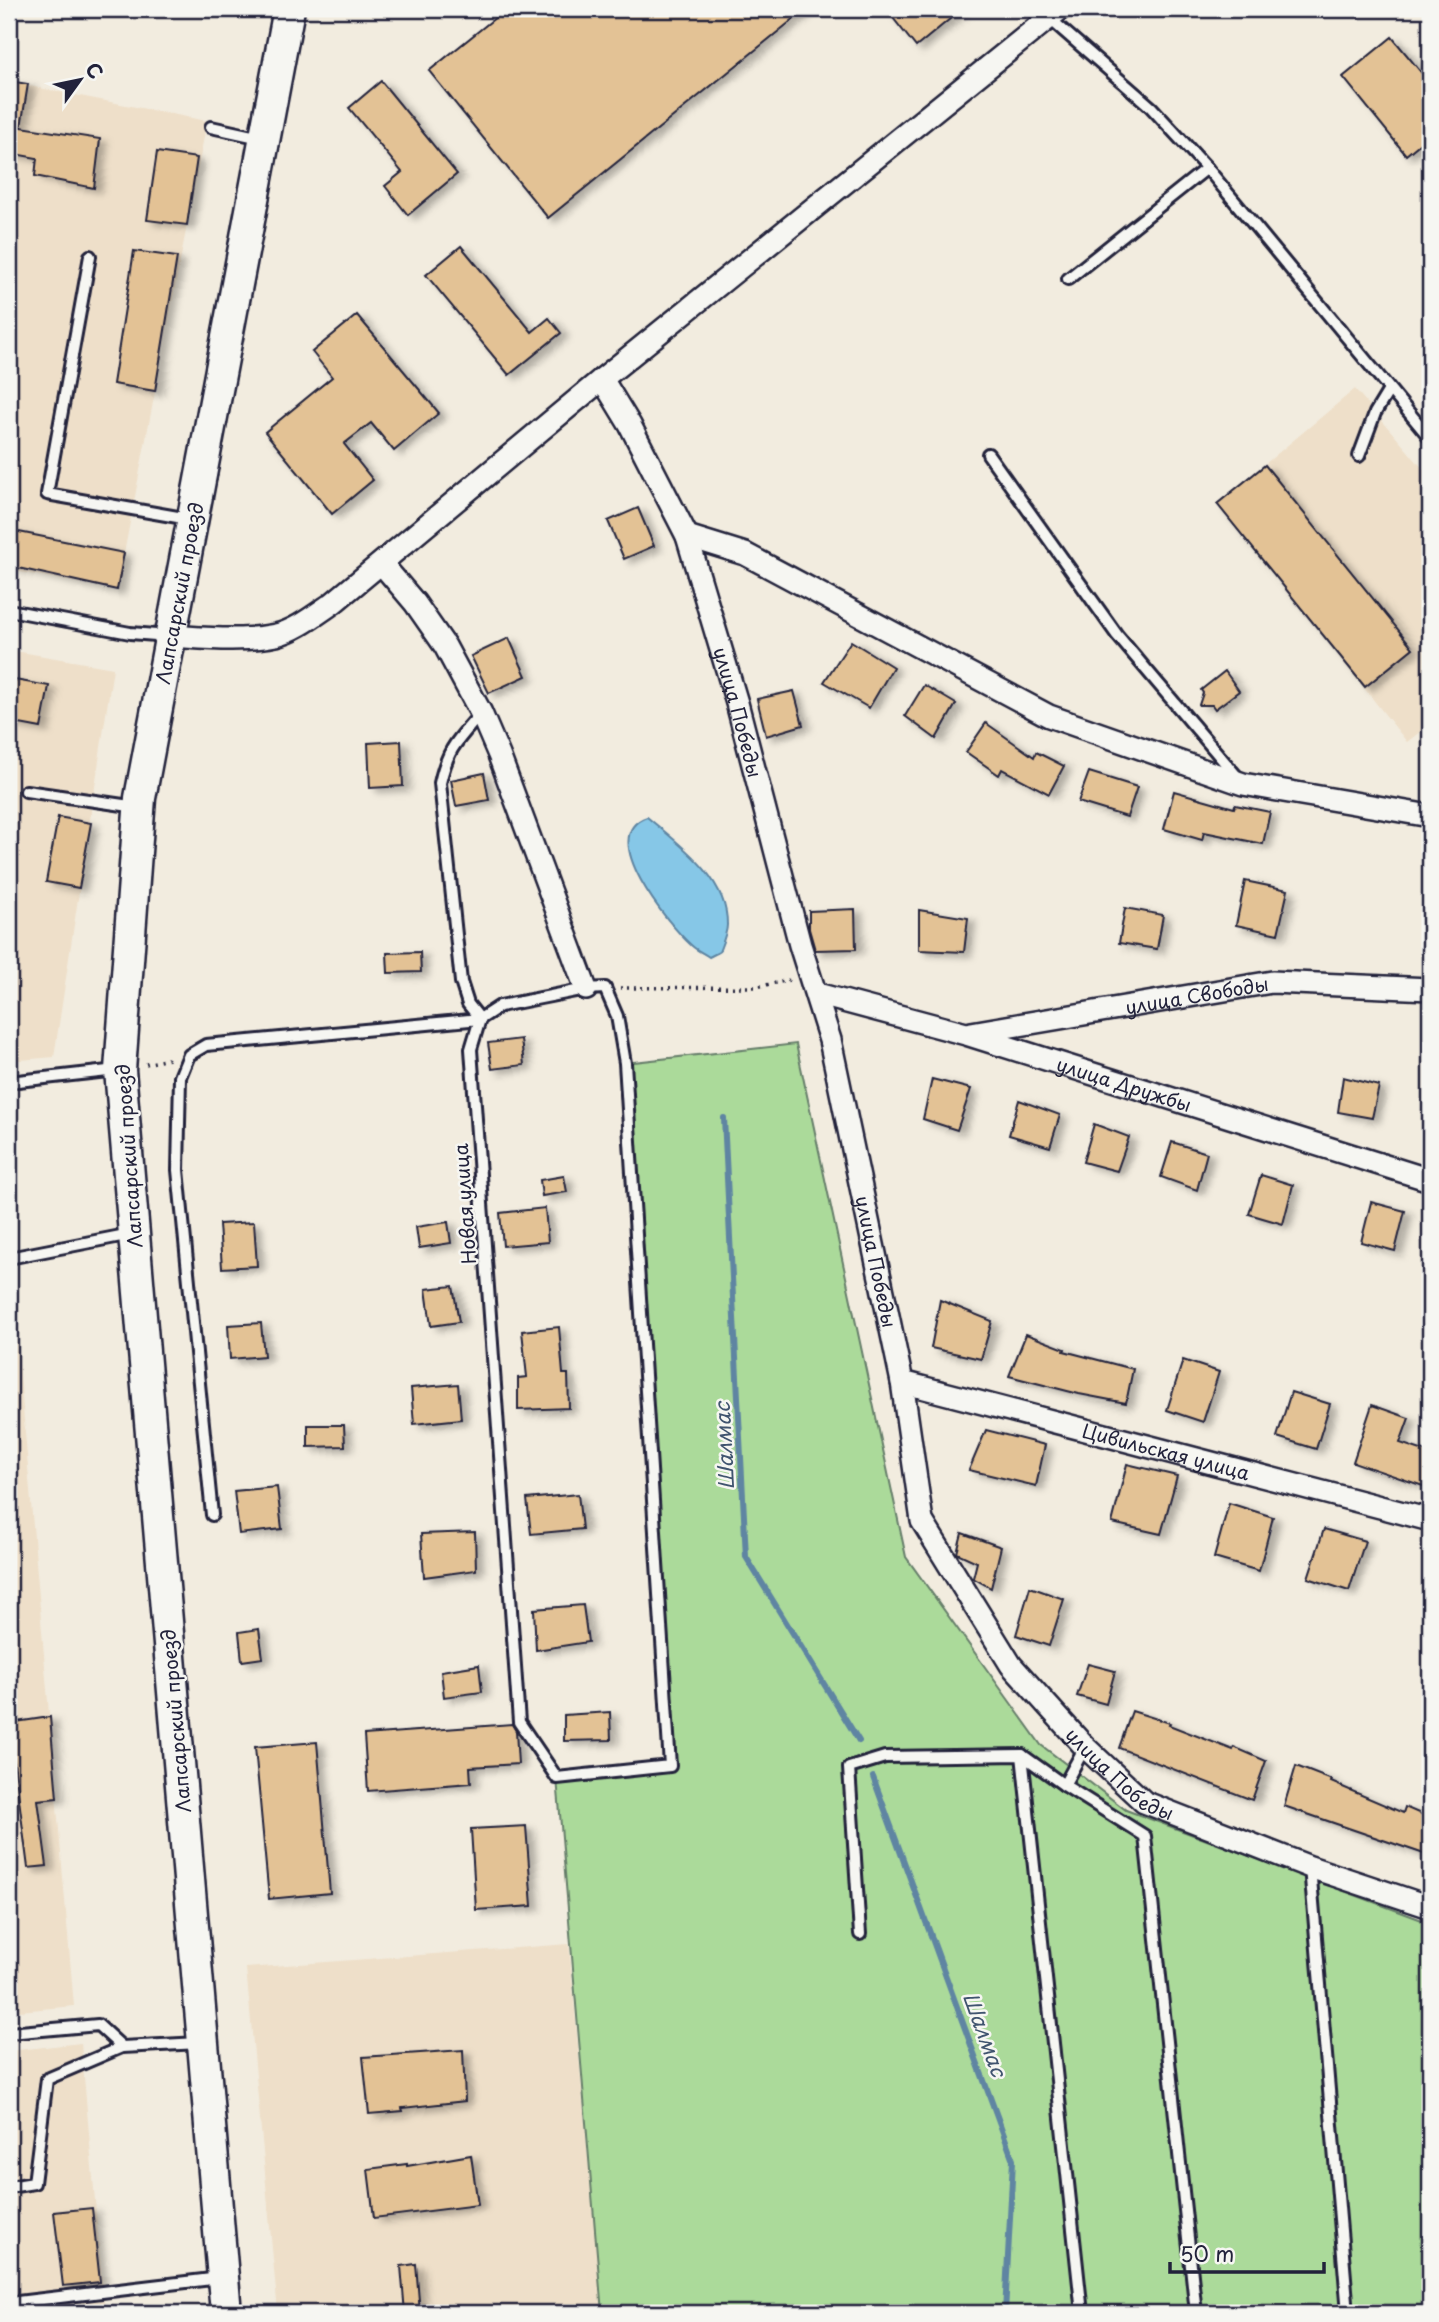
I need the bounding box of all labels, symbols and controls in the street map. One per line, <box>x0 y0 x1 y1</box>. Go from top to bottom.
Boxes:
north arrow <box>46 46 116 116</box>
text: С <box>79 57 111 84</box>
street label: Лапсарский проезд <box>148 500 210 686</box>
street label: улица Победы <box>707 643 770 780</box>
street label: улица Свободы <box>1123 969 1271 1021</box>
street label: улица Дружбы <box>1053 1049 1195 1118</box>
street label: Лапсарский проезд <box>108 1063 148 1249</box>
street label: Новая улица <box>446 1143 482 1265</box>
street label: улица Победы <box>849 1193 904 1330</box>
water label: Шалмас <box>705 1399 741 1491</box>
street label: Цивильская улица <box>1079 1416 1253 1486</box>
street label: Лапсарский проезд <box>153 1628 197 1814</box>
street label: улица Победы <box>1060 1721 1178 1826</box>
water label: Шалмас <box>956 1987 1017 2083</box>
scale bar <box>1170 2231 1324 2275</box>
text: 50 m <box>1180 2237 1234 2269</box>

